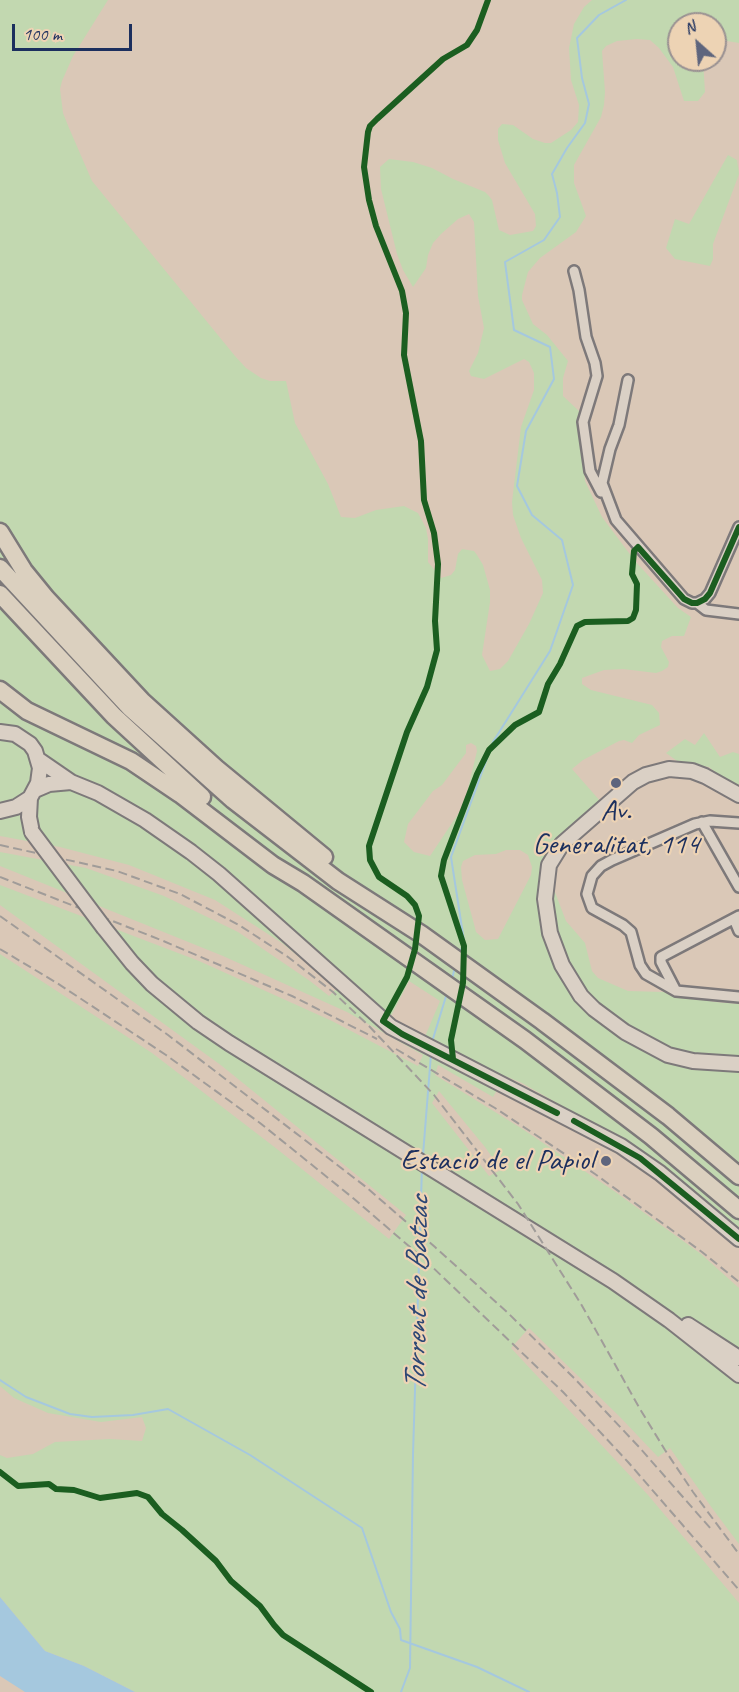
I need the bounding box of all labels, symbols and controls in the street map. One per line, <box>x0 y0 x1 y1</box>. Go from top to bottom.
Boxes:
scale bar <box>15 12 135 50</box>
north arrow <box>667 12 727 72</box>
text: N <box>681 17 699 39</box>
text: 100 m <box>23 23 62 45</box>
marker: Av. Generalitat, 114 <box>609 776 623 790</box>
place label: Av. Generalitat, 114 <box>533 793 699 864</box>
place label: Estació de el Papiol <box>401 1143 594 1179</box>
marker: Estació de el Papiol <box>599 1154 613 1168</box>
water label: Torrent de Batzac <box>397 1196 439 1392</box>

